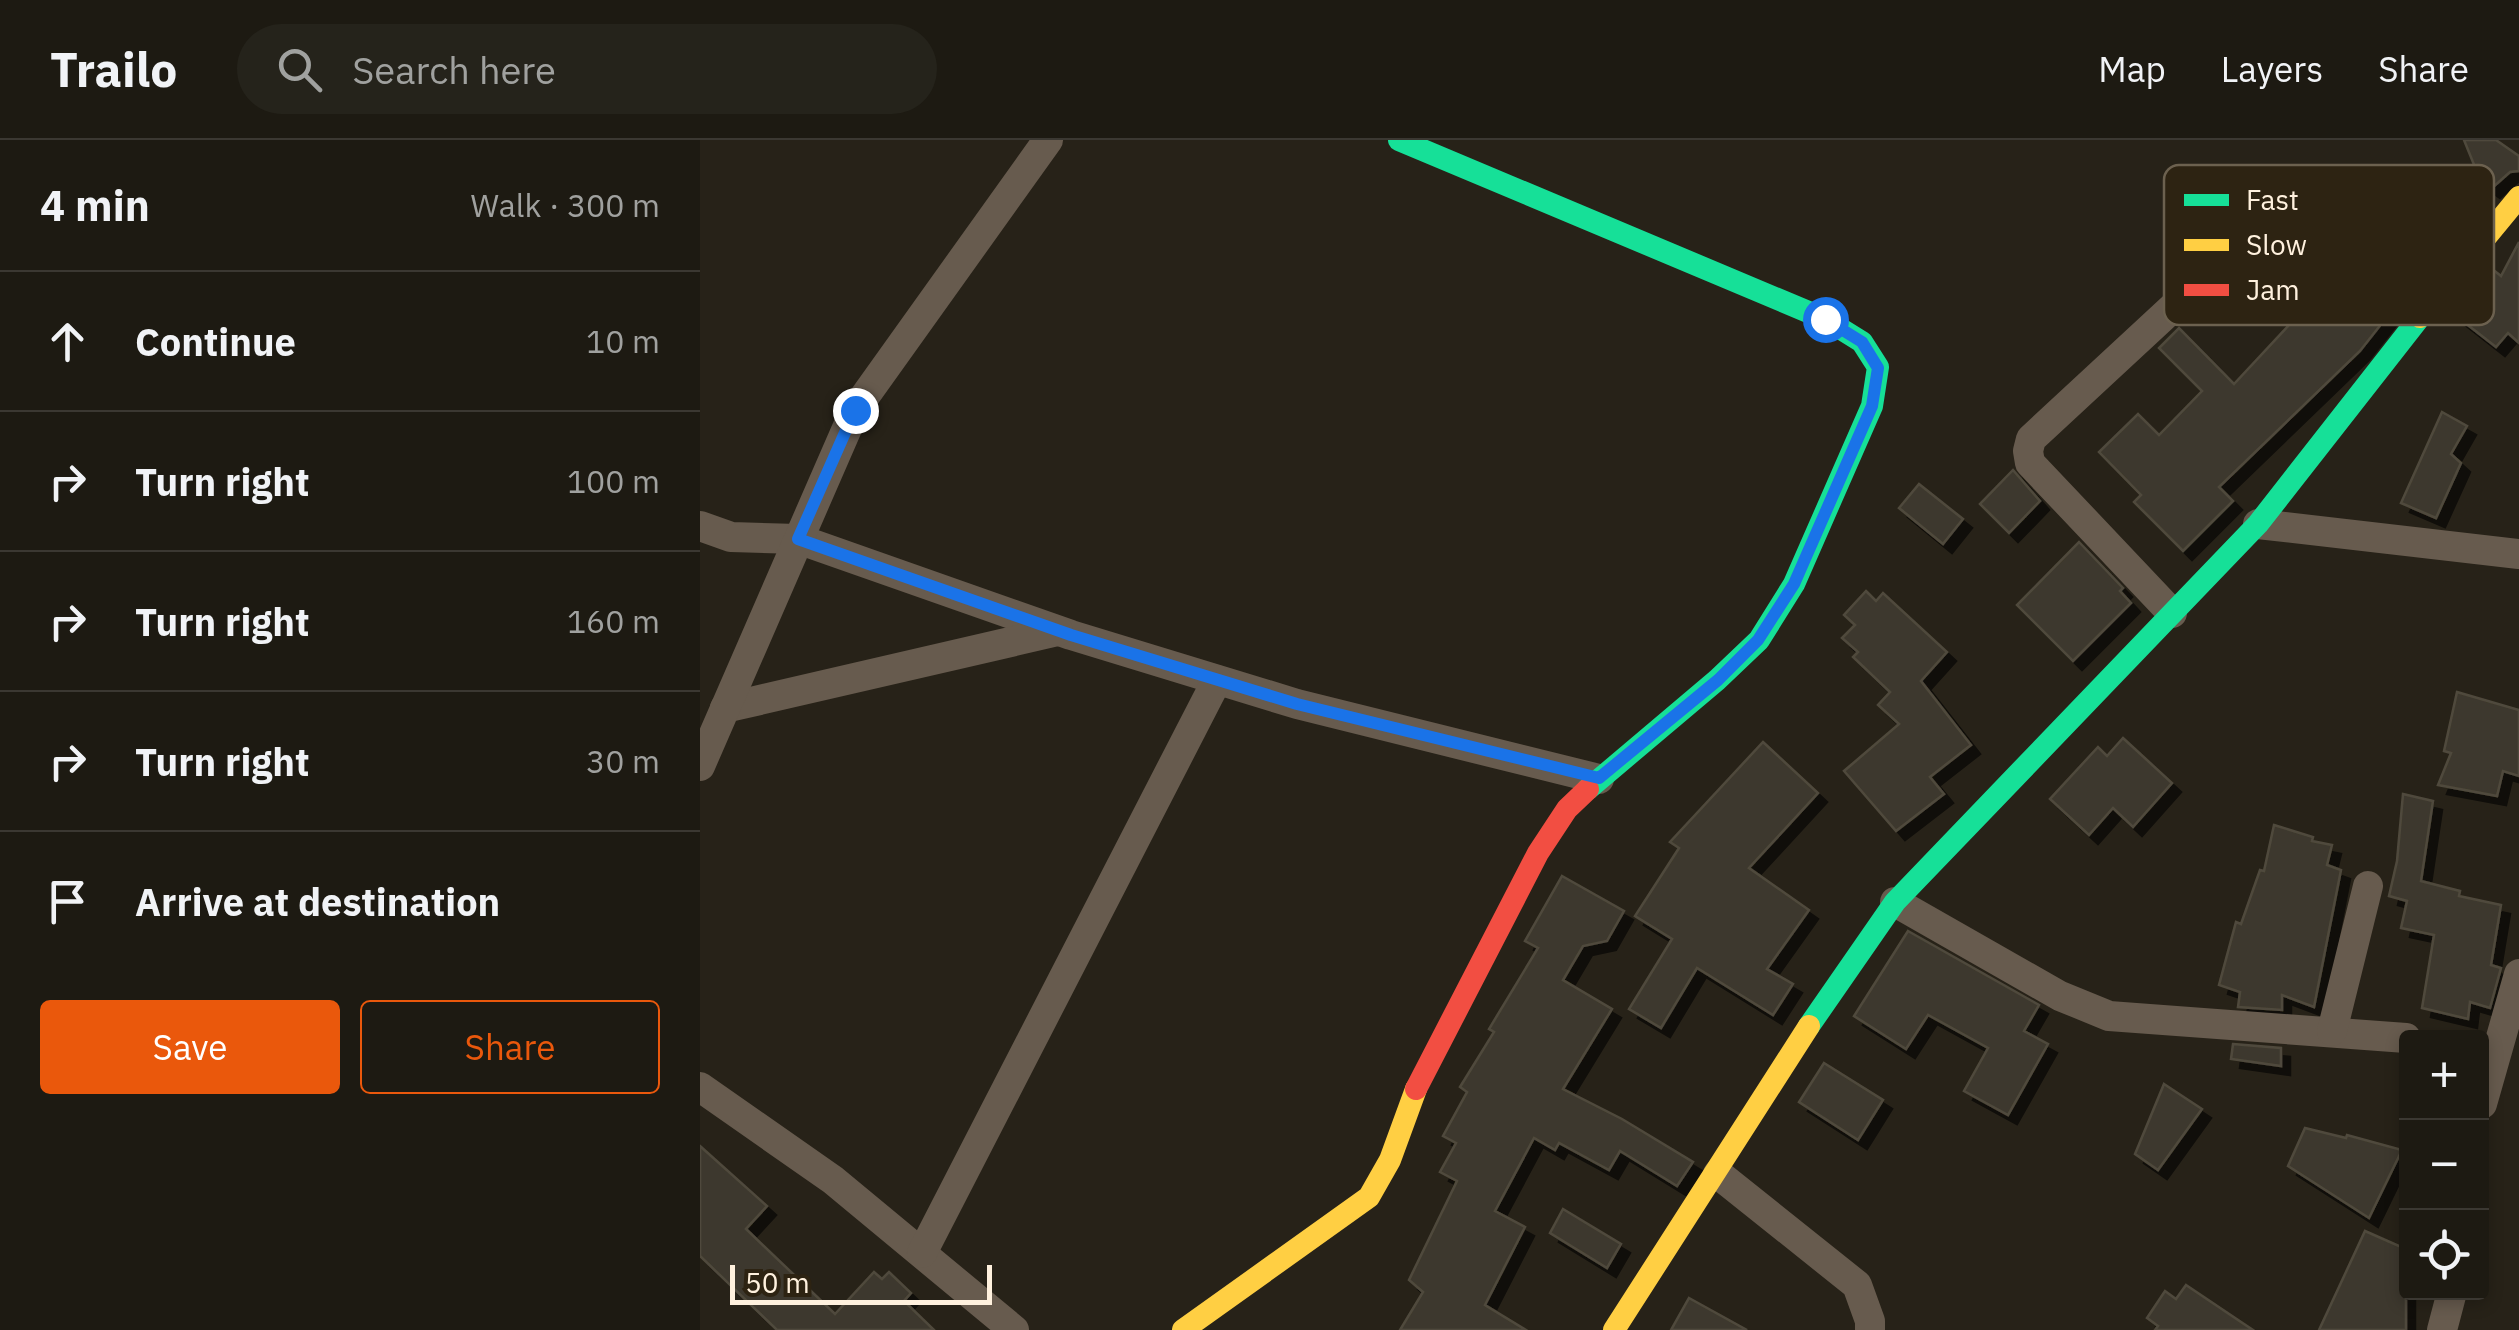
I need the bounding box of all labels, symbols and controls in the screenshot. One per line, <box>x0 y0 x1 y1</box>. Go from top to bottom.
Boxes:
search box <box>237 24 937 114</box>
text: Trailo <box>50 38 177 100</box>
icon: search <box>272 42 327 97</box>
text: Search here <box>352 45 556 94</box>
text: Map <box>2098 46 2166 92</box>
text: Layers <box>2221 46 2323 92</box>
text: Share <box>2378 46 2469 92</box>
legend <box>2164 165 2494 325</box>
text: 4 min <box>40 178 150 233</box>
text: Fast <box>2246 181 2299 218</box>
text: Walk · 300 m <box>471 184 660 226</box>
text: Slow <box>2246 226 2307 263</box>
text: Jam <box>2246 271 2300 308</box>
route start <box>1803 297 1849 343</box>
icon: ahead <box>40 314 95 369</box>
text: Continue <box>135 317 296 366</box>
text: 10 m <box>586 320 660 362</box>
route end <box>833 388 879 434</box>
icon: right <box>40 454 95 509</box>
text: Turn right <box>135 457 310 506</box>
text: 100 m <box>567 460 660 502</box>
icon: right <box>40 594 95 649</box>
text: Turn right <box>135 597 310 646</box>
text: 160 m <box>567 600 660 642</box>
icon: right <box>40 734 95 789</box>
text: Turn right <box>135 737 310 786</box>
text: 30 m <box>586 740 660 782</box>
icon: arrive <box>40 874 95 929</box>
text: Arrive at destination <box>135 877 500 926</box>
button: Save <box>40 1000 340 1094</box>
button: Share <box>360 1000 660 1094</box>
map controls <box>2399 1030 2489 1300</box>
button: + <box>2399 1030 2489 1120</box>
button: − <box>2399 1120 2489 1210</box>
button: locate <box>2399 1210 2489 1300</box>
scale bar <box>730 1260 992 1304</box>
text: 50 m <box>745 1264 810 1301</box>

